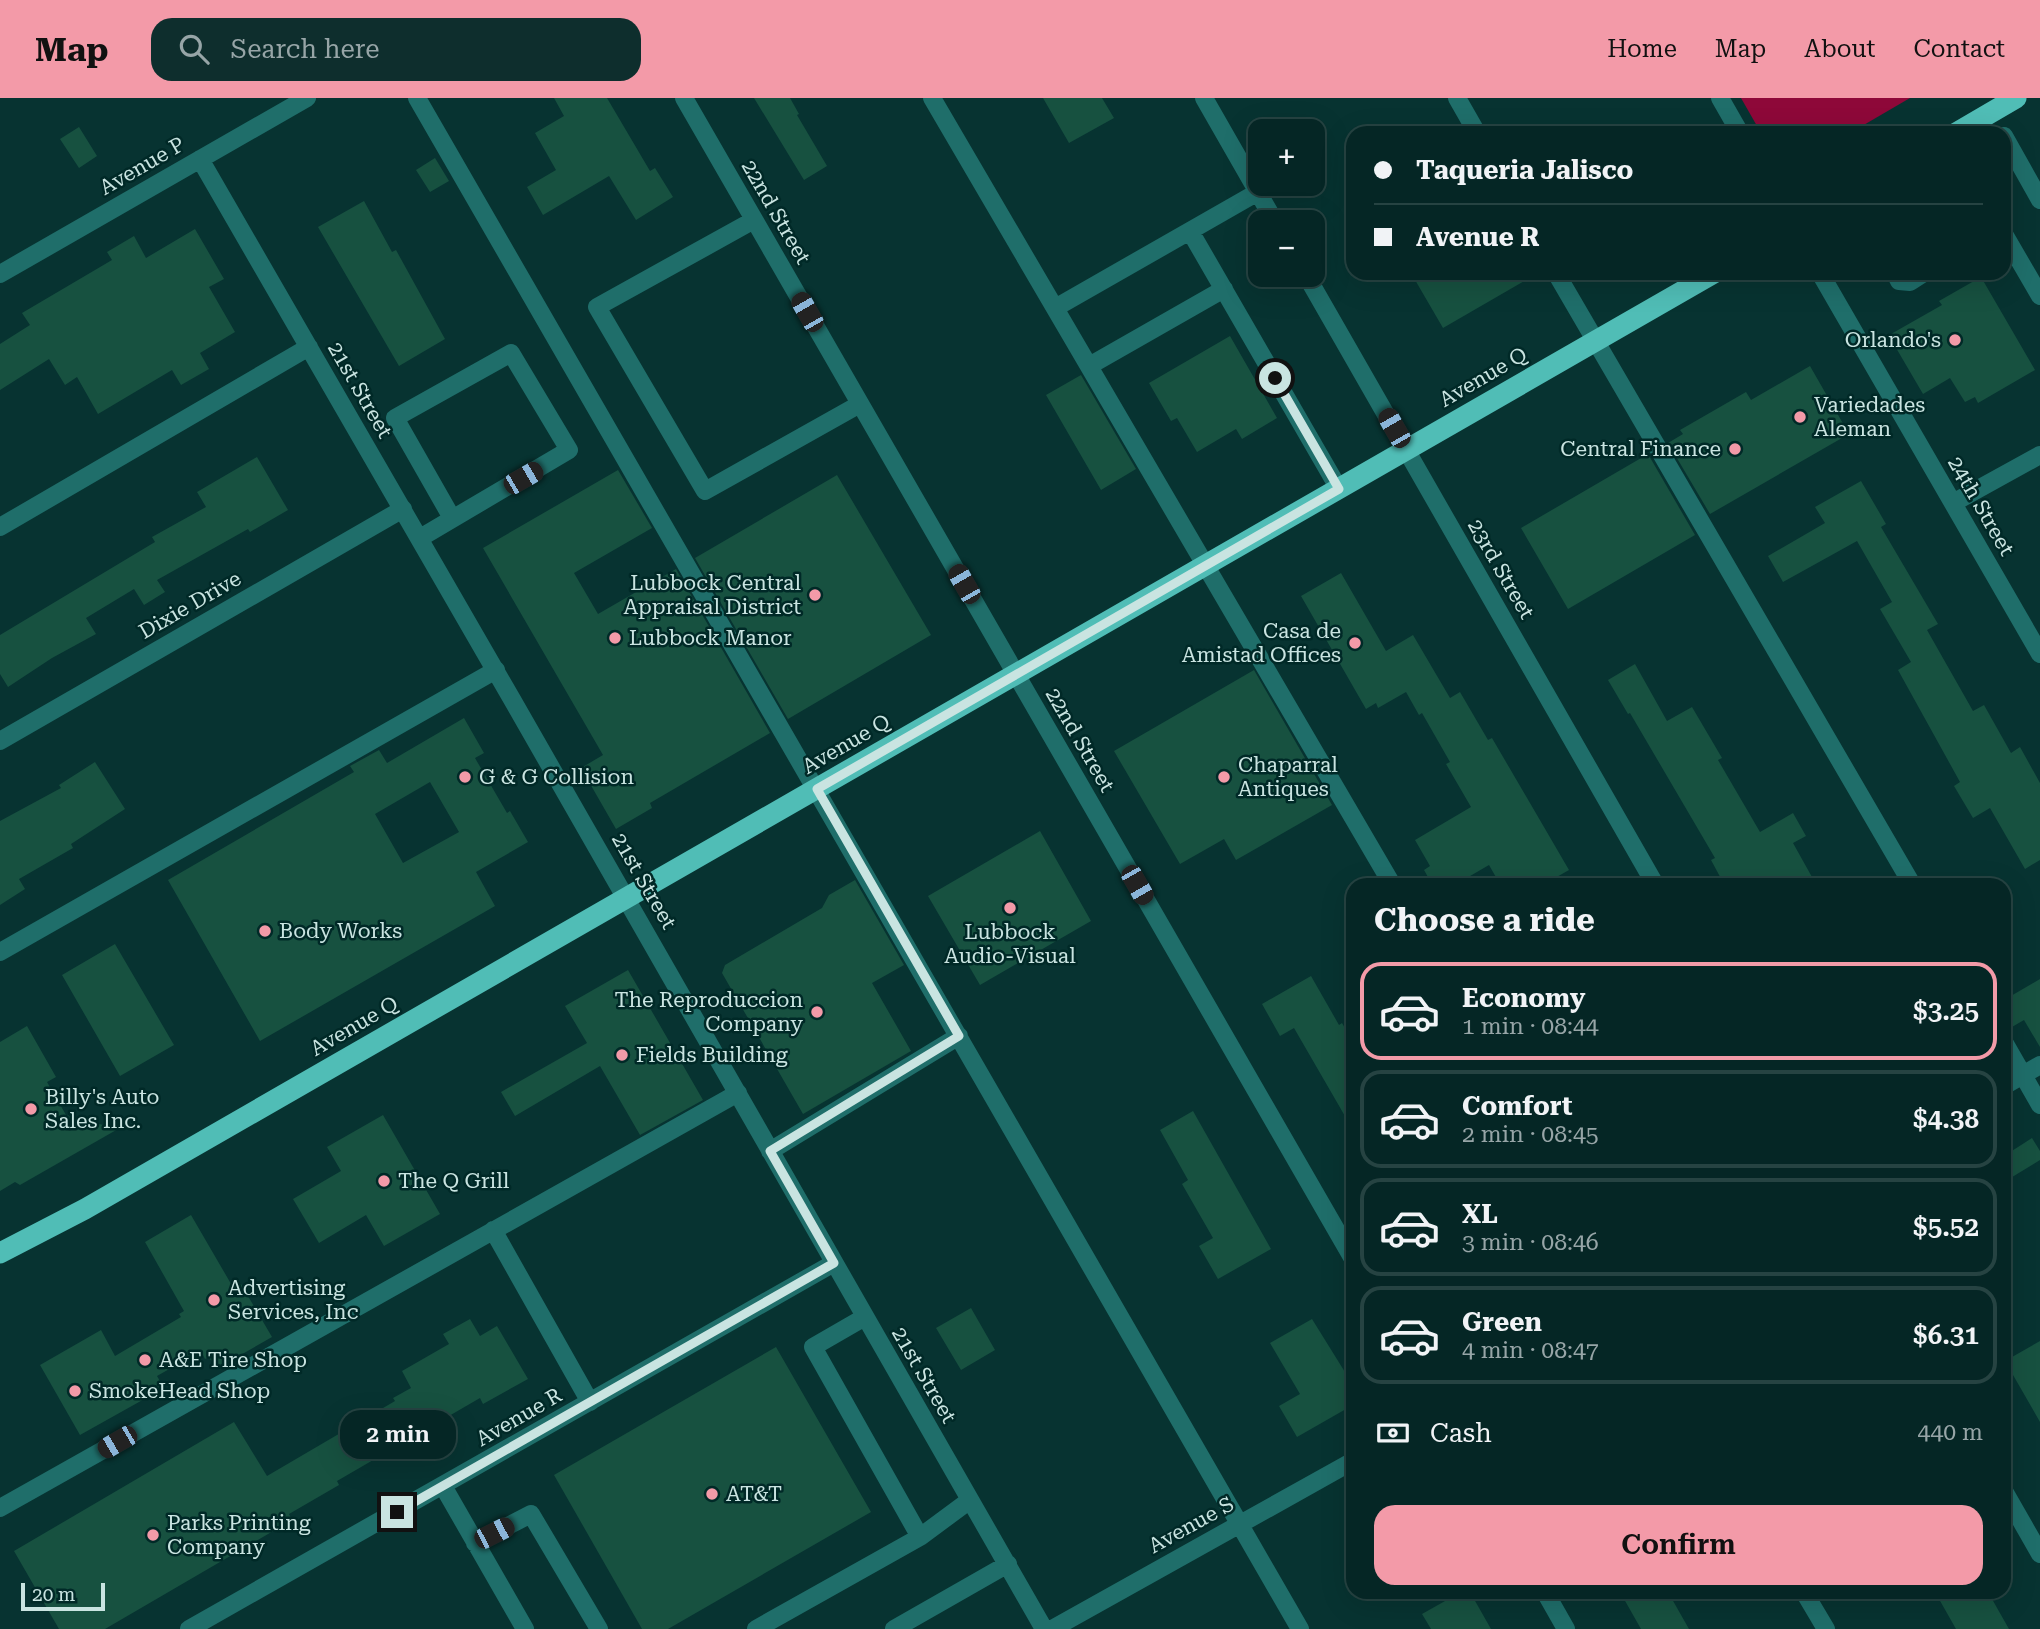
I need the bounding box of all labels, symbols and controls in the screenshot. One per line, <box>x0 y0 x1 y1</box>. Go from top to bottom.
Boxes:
search box <box>151 18 641 81</box>
text: Map <box>35 30 109 69</box>
icon: search <box>175 30 213 68</box>
text: Search here <box>231 34 380 64</box>
text: Home <box>1607 35 1677 63</box>
text: Map <box>1715 35 1766 63</box>
text: About <box>1804 35 1875 63</box>
text: Contact <box>1913 35 2005 63</box>
map controls <box>1248 119 1325 287</box>
button: + <box>1248 119 1325 196</box>
street label: Avenue P <box>95 132 189 200</box>
text: Taqueria Jalisco <box>1416 155 1633 185</box>
street label: 22nd Street <box>737 156 815 268</box>
button: − <box>1248 210 1325 287</box>
text: Avenue R <box>1416 222 1540 252</box>
car <box>788 289 827 335</box>
place label: Orlando's <box>1845 328 1941 352</box>
marker: Orlando's <box>1947 332 1963 348</box>
street label: 21st Street <box>323 338 397 442</box>
street label: Avenue Q <box>1435 342 1531 412</box>
route start <box>1259 362 1291 394</box>
place label: Variedades Aleman <box>1814 393 1925 441</box>
car <box>1375 405 1414 451</box>
marker: Variedades Aleman <box>1792 409 1808 425</box>
place label: Central Finance <box>1560 437 1721 461</box>
marker: Central Finance <box>1727 441 1743 457</box>
street label: 24th Street <box>1943 452 2019 560</box>
car <box>500 458 547 498</box>
street label: 23rd Street <box>1463 515 1539 623</box>
car <box>945 561 984 607</box>
street label: Dixie Drive <box>135 566 245 644</box>
place label: Lubbock Central Appraisal District <box>624 571 801 619</box>
marker: Lubbock Central Appraisal District <box>807 587 823 603</box>
place label: Casa de Amistad Offices <box>1182 619 1341 667</box>
place label: Lubbock Manor <box>629 626 792 650</box>
marker: Lubbock Manor <box>607 630 623 646</box>
marker: Casa de Amistad Offices <box>1347 635 1363 651</box>
street label: 22nd Street <box>1041 684 1119 796</box>
street label: Avenue Q <box>798 709 894 779</box>
place label: Chaparral Antiques <box>1238 753 1338 801</box>
place label: G & G Collision <box>479 765 634 789</box>
marker: G & G Collision <box>457 769 473 785</box>
marker: Chaparral Antiques <box>1216 769 1232 785</box>
street label: 21st Street <box>607 829 681 933</box>
car <box>1118 862 1157 908</box>
marker: Lubbock Audio-Visual <box>1002 900 1018 916</box>
text: Choose a ride <box>1374 901 1595 939</box>
place label: Body Works <box>279 919 402 943</box>
place label: Lubbock Audio-Visual <box>944 920 1076 968</box>
marker: Body Works <box>257 923 273 939</box>
icon: car <box>1378 980 1441 1043</box>
text: Economy <box>1462 983 1585 1013</box>
place label: The Reproduccion Company <box>615 988 804 1036</box>
street label: Avenue Q <box>306 991 402 1061</box>
text: $3.25 <box>1913 996 1979 1026</box>
marker: The Reproduccion Company <box>809 1004 825 1020</box>
text: 1 min · 08:44 <box>1462 1013 1599 1040</box>
place label: Fields Building <box>636 1043 788 1067</box>
marker: Fields Building <box>614 1047 630 1063</box>
place label: Billy's Auto Sales Inc. <box>45 1085 159 1133</box>
icon: car <box>1378 1088 1441 1151</box>
text: Comfort <box>1462 1091 1572 1121</box>
marker: Billy's Auto Sales Inc. <box>23 1101 39 1117</box>
text: $4.38 <box>1913 1104 1979 1134</box>
text: 2 min · 08:45 <box>1462 1121 1599 1148</box>
place label: The Q Grill <box>398 1169 510 1193</box>
marker: The Q Grill <box>376 1173 392 1189</box>
icon: car <box>1378 1196 1441 1259</box>
text: XL <box>1462 1199 1498 1229</box>
text: $5.52 <box>1913 1212 1979 1242</box>
text: 3 min · 08:46 <box>1462 1229 1599 1256</box>
place label: Advertising Services, Inc <box>228 1276 359 1324</box>
marker: Advertising Services, Inc <box>206 1292 222 1308</box>
icon: car <box>1378 1304 1441 1367</box>
text: Green <box>1462 1307 1542 1337</box>
text: $6.31 <box>1913 1320 1979 1350</box>
street label: 21st Street <box>887 1323 961 1427</box>
text: 4 min · 08:47 <box>1462 1337 1599 1364</box>
place label: A&E Tire Shop <box>159 1348 307 1372</box>
marker: A&E Tire Shop <box>137 1352 153 1368</box>
place label: SmokeHead Shop <box>89 1379 270 1403</box>
marker: SmokeHead Shop <box>67 1383 83 1399</box>
street label: Avenue R <box>472 1383 567 1451</box>
callout: 2 min <box>339 1410 455 1460</box>
icon: cash <box>1374 1414 1412 1452</box>
text: Cash <box>1430 1418 1492 1448</box>
text: 440 m <box>1918 1419 1983 1446</box>
text: 2 min <box>366 1421 430 1448</box>
car <box>94 1422 141 1462</box>
place label: AT&T <box>726 1482 782 1506</box>
marker: AT&T <box>704 1486 720 1502</box>
street label: Avenue S <box>1144 1492 1238 1558</box>
route end <box>381 1496 413 1528</box>
button: Confirm <box>1374 1505 1983 1585</box>
place label: Parks Printing Company <box>167 1511 311 1559</box>
car <box>471 1514 518 1552</box>
marker: Parks Printing Company <box>145 1527 161 1543</box>
scale bar <box>21 1580 105 1612</box>
text: 20 m <box>32 1583 75 1606</box>

